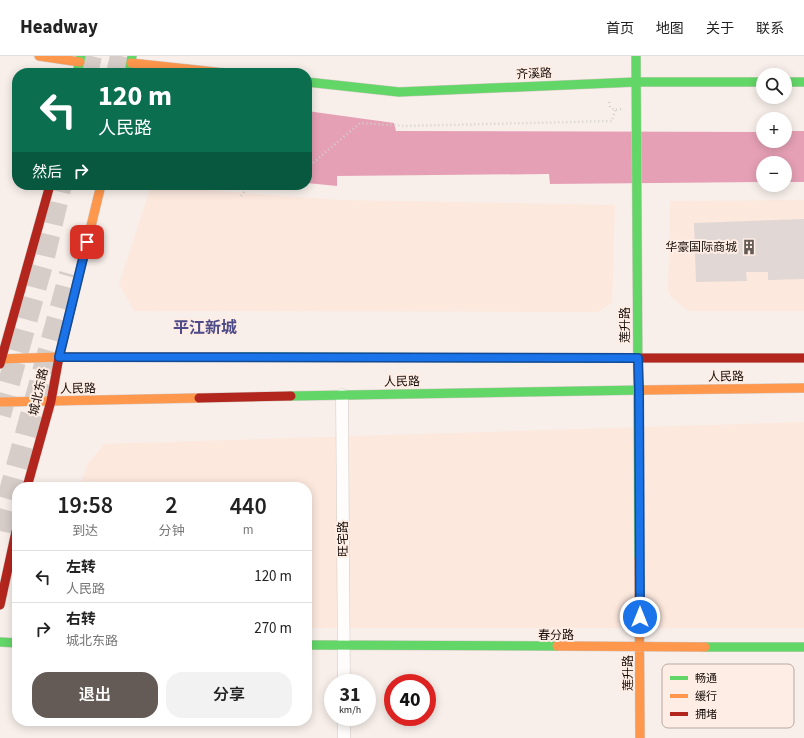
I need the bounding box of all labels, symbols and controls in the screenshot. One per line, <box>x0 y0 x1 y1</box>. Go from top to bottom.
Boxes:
text: Headway <box>20 14 98 41</box>
text: 首页 <box>606 19 634 39</box>
text: 地图 <box>656 19 684 39</box>
text: 关于 <box>706 19 734 39</box>
text: 联系 <box>756 19 784 39</box>
street label: 齐溪路 <box>516 65 552 83</box>
map controls <box>756 68 792 192</box>
button: search <box>756 68 792 104</box>
text: 120 m <box>98 76 172 116</box>
icon: left <box>32 84 84 136</box>
button: + <box>756 112 792 148</box>
text: 人民路 <box>98 116 152 141</box>
button: − <box>756 156 792 192</box>
icon: right <box>70 160 92 182</box>
text: 然后 <box>32 162 62 183</box>
pin <box>70 225 104 259</box>
icon: arrive <box>76 231 98 253</box>
building icon: 华豪国际商城 <box>740 238 758 256</box>
place label: 华豪国际商城 <box>665 239 737 256</box>
street label: 莲升路 <box>617 307 634 343</box>
district label: 平江新城 <box>173 317 237 339</box>
street label: 城北东路 <box>25 367 53 417</box>
street label: 人民路 <box>708 368 744 386</box>
street label: 人民路 <box>384 373 420 391</box>
street label: 人民路 <box>60 380 96 398</box>
text: 19:58 <box>57 488 113 523</box>
text: 2 <box>165 488 178 523</box>
text: 440 <box>230 489 267 524</box>
text: m <box>243 521 254 539</box>
street label: 旺宅路 <box>335 521 352 557</box>
text: 到达 <box>72 522 98 540</box>
text: 分钟 <box>158 522 184 540</box>
text: 左转 <box>66 557 96 578</box>
icon: left <box>32 566 54 588</box>
text: 120 m <box>254 566 292 587</box>
text: 人民路 <box>66 580 105 598</box>
position arrow <box>619 596 661 638</box>
text: 右转 <box>66 609 96 630</box>
icon: right <box>32 618 54 640</box>
text: 270 m <box>254 618 292 639</box>
street label: 春分路 <box>538 627 574 644</box>
text: 城北东路 <box>66 632 118 650</box>
street label: 莲升路 <box>620 655 637 691</box>
legend <box>662 664 794 728</box>
text: 畅通 <box>695 671 717 686</box>
button: 退出 <box>32 672 158 718</box>
button: 分享 <box>166 672 292 718</box>
speed limit sign: 40 <box>384 674 436 726</box>
text: 31 <box>339 681 361 709</box>
text: 缓行 <box>695 689 717 704</box>
text: km/h <box>339 703 361 717</box>
text: 拥堵 <box>695 707 717 722</box>

